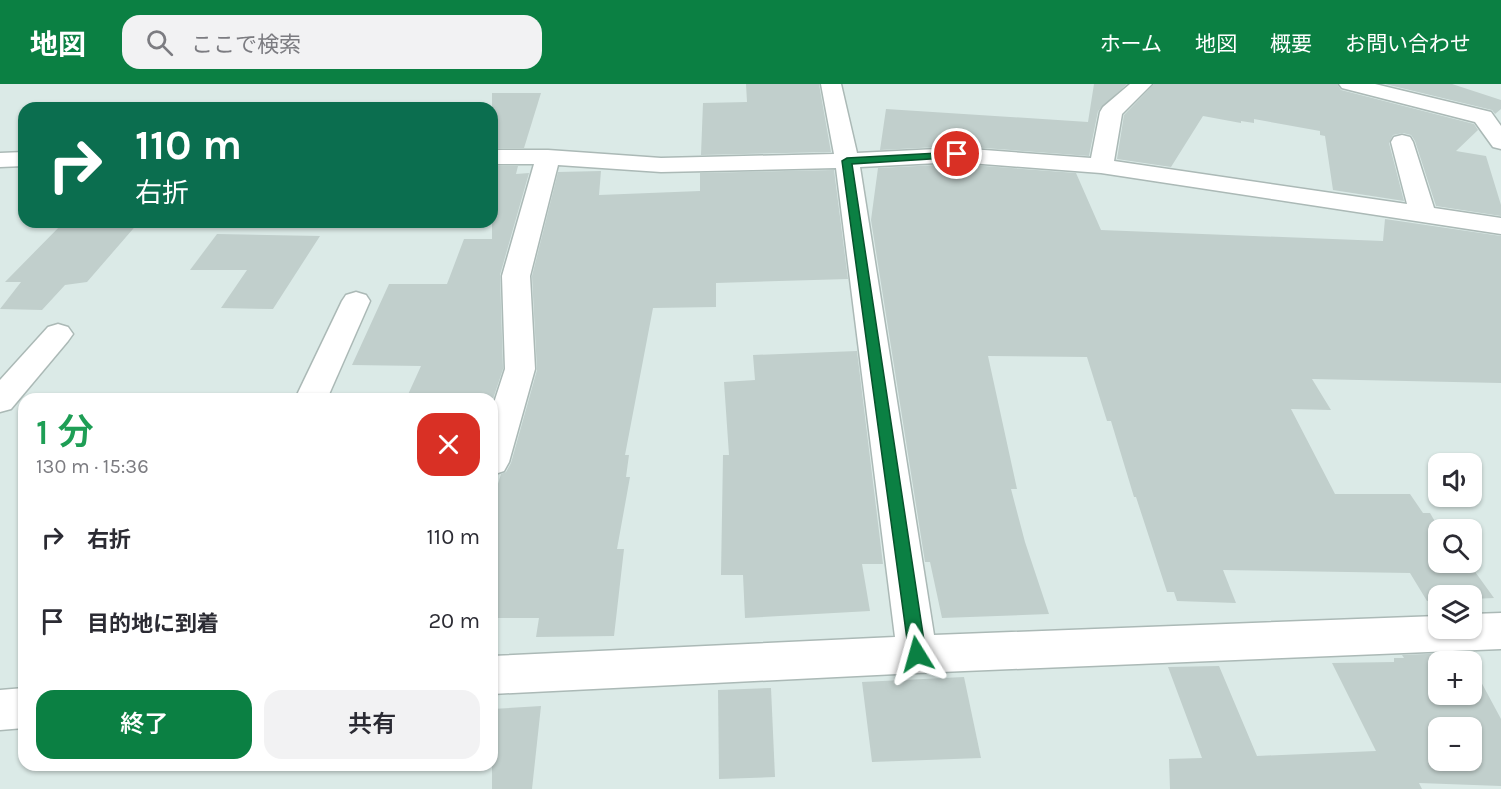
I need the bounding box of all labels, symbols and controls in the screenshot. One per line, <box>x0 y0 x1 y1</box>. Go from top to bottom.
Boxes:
search box <box>122 15 542 69</box>
icon: search <box>143 26 176 59</box>
text: 地図 <box>30 28 86 61</box>
text: ここで検索 <box>191 32 301 58</box>
text: ホーム <box>1100 32 1162 56</box>
text: 地図 <box>1195 32 1237 56</box>
text: 概要 <box>1270 32 1312 56</box>
text: お問い合わせ <box>1345 32 1471 56</box>
text: 110 m <box>135 120 242 170</box>
icon: right <box>36 126 114 204</box>
pin <box>931 128 982 179</box>
icon: arrive <box>940 137 973 170</box>
text: 右折 <box>135 177 189 209</box>
text: 1 分 <box>36 411 94 453</box>
button: close <box>417 413 480 476</box>
map controls <box>1428 453 1482 771</box>
button: sound <box>1428 453 1482 507</box>
text: 130 m · 15:36 <box>36 455 149 478</box>
button: search <box>1428 519 1482 573</box>
icon: right <box>36 521 69 554</box>
text: 110 m <box>427 524 480 550</box>
text: 右折 <box>87 527 131 553</box>
button: layers <box>1428 585 1482 639</box>
icon: arrive <box>36 605 69 638</box>
text: 20 m <box>428 608 480 634</box>
text: 目的地に到着 <box>87 611 219 637</box>
position arrow <box>885 622 949 686</box>
button: + <box>1428 651 1482 705</box>
button: 終了 <box>36 690 252 759</box>
button: 共有 <box>264 690 480 759</box>
button: − <box>1428 717 1482 771</box>

